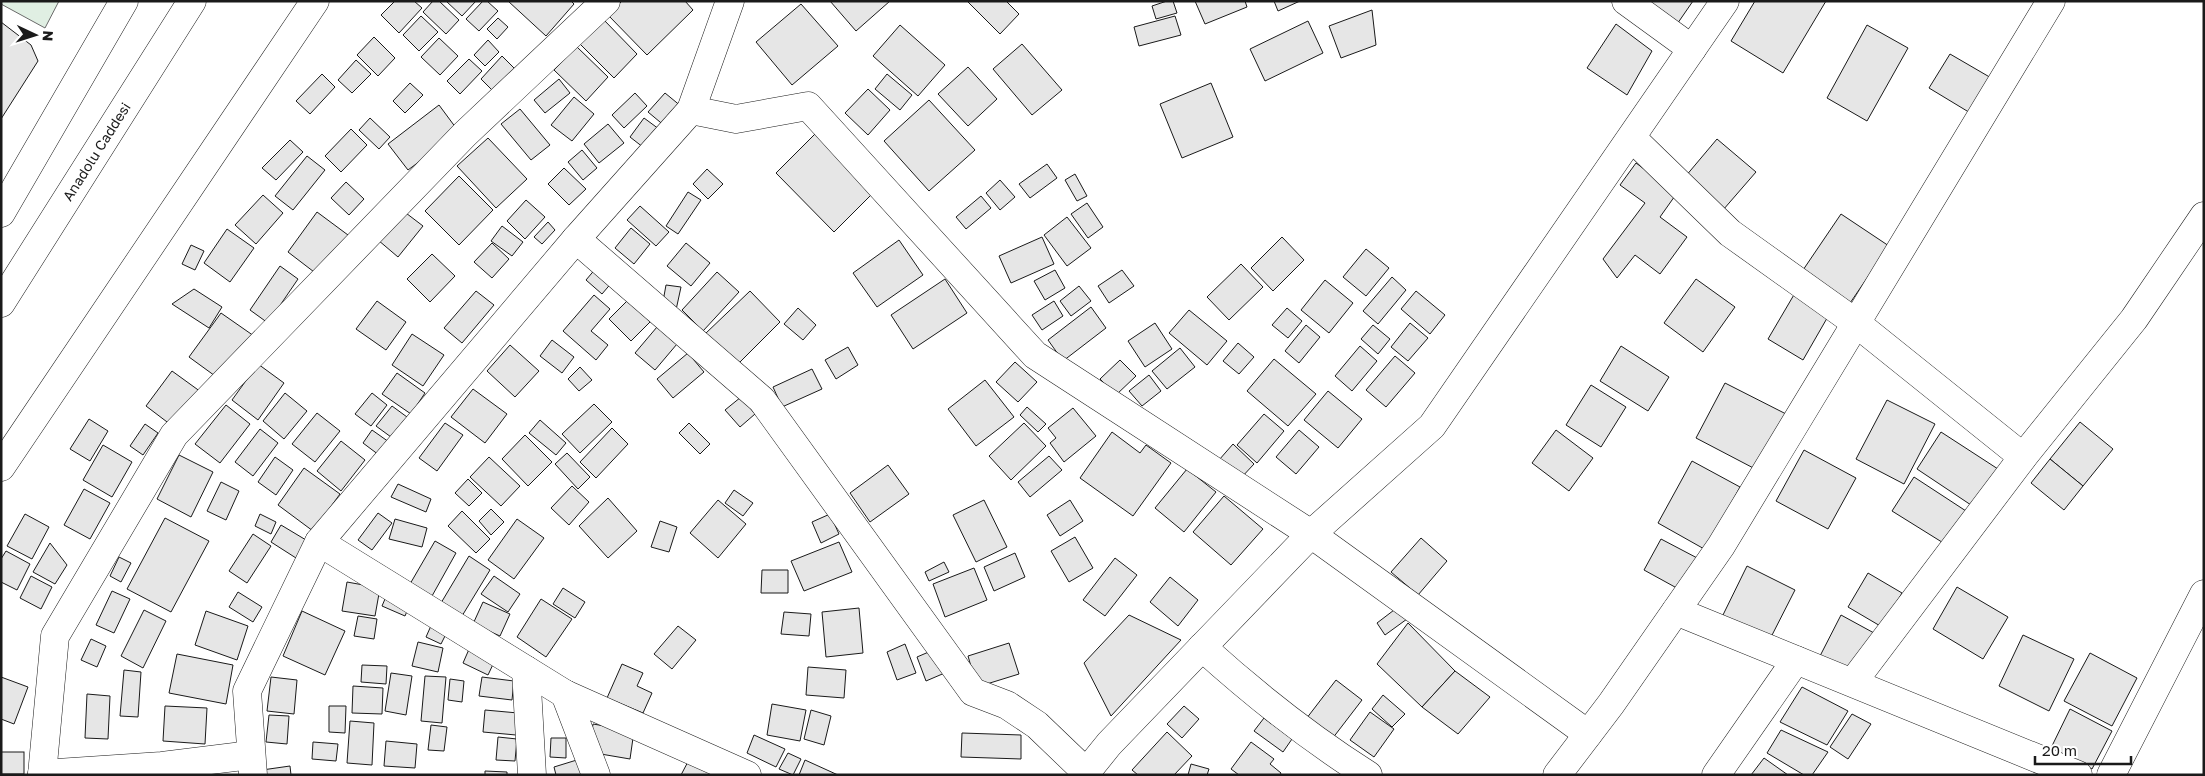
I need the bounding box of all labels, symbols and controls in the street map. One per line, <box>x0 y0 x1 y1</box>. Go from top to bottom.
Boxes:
north arrow <box>10 10 60 60</box>
text: N <box>40 30 57 42</box>
street label: Anadolu Caddesi <box>59 99 134 204</box>
scale bar <box>2035 734 2131 766</box>
text: 20 m <box>2042 741 2077 759</box>

